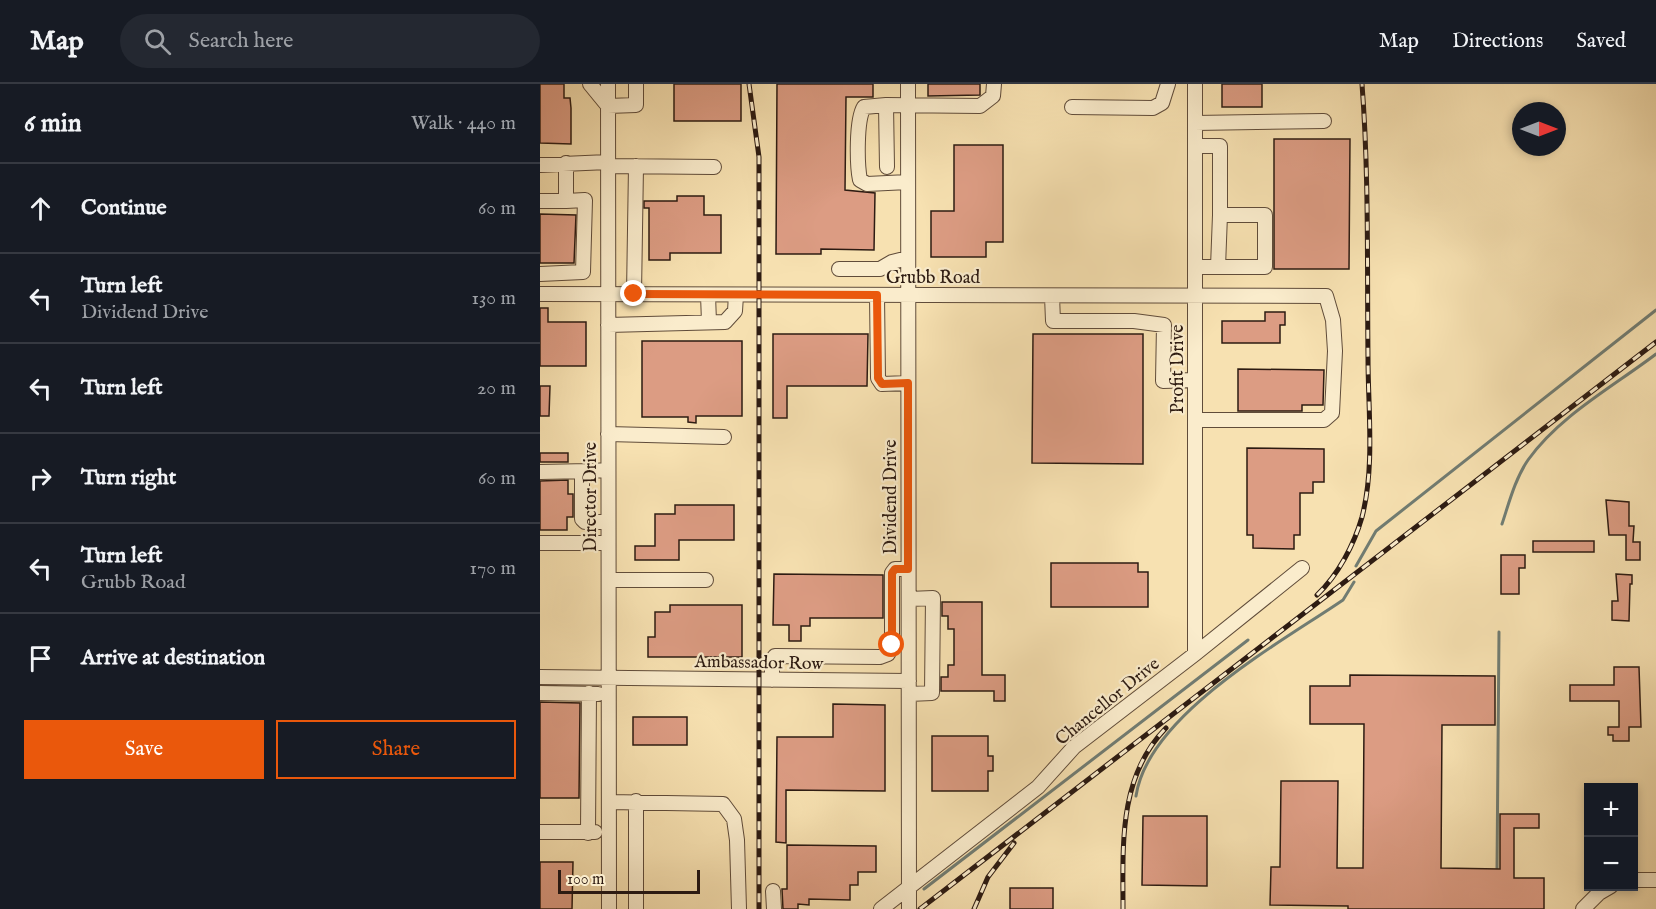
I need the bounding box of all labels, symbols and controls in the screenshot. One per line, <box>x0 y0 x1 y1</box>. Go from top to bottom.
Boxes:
search box <box>120 14 540 68</box>
text: Map <box>30 24 84 59</box>
icon: search <box>141 25 174 58</box>
text: Search here <box>189 27 293 55</box>
text: Map <box>1379 28 1419 55</box>
text: Directions <box>1452 28 1543 55</box>
text: Saved <box>1576 28 1626 55</box>
north arrow <box>1512 102 1566 156</box>
text: 6 min <box>24 107 82 140</box>
text: Walk · 440 m <box>411 111 516 136</box>
icon: ahead <box>24 192 57 225</box>
text: Continue <box>81 194 167 222</box>
text: 60 m <box>478 196 516 221</box>
street label: Grubb Road <box>886 267 980 290</box>
text: Turn left <box>81 272 163 300</box>
route end <box>620 280 646 306</box>
icon: left <box>24 282 57 315</box>
text: 130 m <box>471 286 516 311</box>
text: Dividend Drive <box>81 300 209 325</box>
street label: Profit Drive <box>1167 324 1190 414</box>
icon: left <box>24 372 57 405</box>
text: Turn left <box>81 374 163 402</box>
text: 20 m <box>477 376 516 401</box>
street label: Dividend Drive <box>880 440 903 554</box>
street label: Director Drive <box>580 442 603 552</box>
icon: right <box>24 462 57 495</box>
text: Turn right <box>81 464 176 492</box>
text: 60 m <box>478 466 516 491</box>
text: Turn left <box>81 542 163 570</box>
icon: left <box>24 552 57 585</box>
text: 170 m <box>470 556 516 581</box>
text: Grubb Road <box>81 570 186 595</box>
route start <box>878 631 904 657</box>
icon: arrive <box>24 642 57 675</box>
text: Arrive at destination <box>81 644 265 672</box>
street label: Ambassador Row <box>693 651 825 676</box>
street label: Chancellor Drive <box>1051 653 1165 751</box>
button: Save <box>24 720 264 779</box>
button: Share <box>276 720 516 779</box>
map controls <box>1584 783 1638 891</box>
button: + <box>1584 783 1638 837</box>
button: − <box>1584 837 1638 891</box>
scale bar <box>558 867 700 894</box>
text: 100 m <box>567 870 604 890</box>

